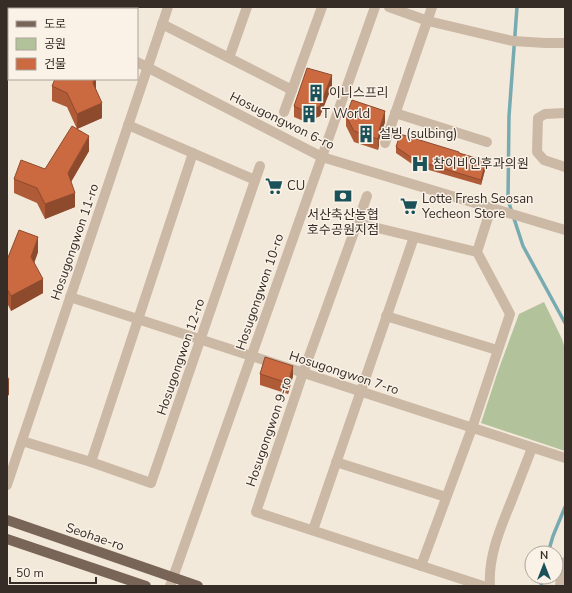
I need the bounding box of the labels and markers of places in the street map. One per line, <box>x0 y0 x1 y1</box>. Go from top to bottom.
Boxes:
building icon: 이니스프리 <box>306 83 326 103</box>
place label: 이니스프리 <box>329 84 389 102</box>
building icon: T World <box>299 104 319 124</box>
place label: T World <box>322 105 370 123</box>
building icon: 설빙 (sulbing) <box>356 124 376 144</box>
place label: 설빙 (sulbing) <box>379 125 458 143</box>
hospital icon: 참이비인후과의원 <box>410 154 430 174</box>
place label: 참이비인후과의원 <box>433 155 529 173</box>
supermarket icon: CU <box>264 176 284 196</box>
place label: CU <box>287 177 305 195</box>
bank icon: 서산축산농협 호수공원지점 <box>333 186 353 206</box>
place label: Lotte Fresh Seosan Yecheon Store <box>421 190 533 223</box>
supermarket icon: Lotte Fresh Seosan Yecheon Store <box>399 196 419 216</box>
place label: 서산축산농협 호수공원지점 <box>307 206 379 239</box>

